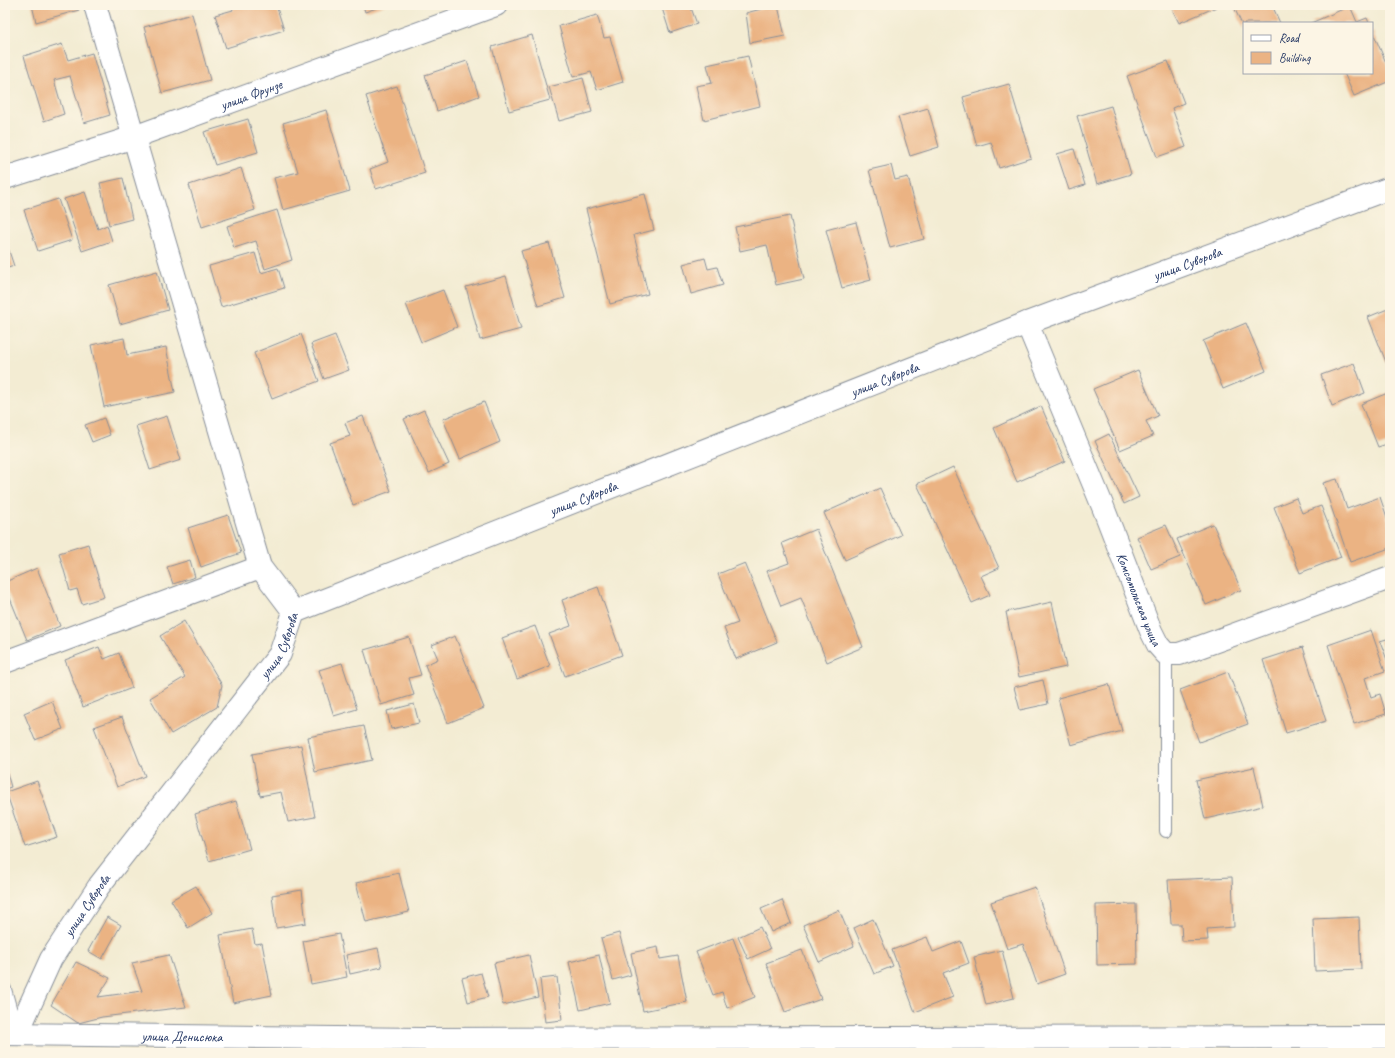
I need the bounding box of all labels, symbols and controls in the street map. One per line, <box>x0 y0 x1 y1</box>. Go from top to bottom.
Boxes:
legend <box>1243 22 1373 74</box>
text: Road <box>1279 30 1301 46</box>
text: Building <box>1279 50 1311 66</box>
street label: улица Фрунзе <box>217 75 286 114</box>
street label: улица Суворова <box>1150 243 1224 284</box>
street label: улица Суворова <box>847 358 922 401</box>
street label: улица Суворова <box>546 477 620 519</box>
street label: Комсомольская улица <box>1113 550 1166 650</box>
street label: улица Суворова <box>255 610 302 683</box>
street label: улица Суворова <box>59 870 114 940</box>
street label: улица Денисюка <box>140 1027 223 1045</box>

